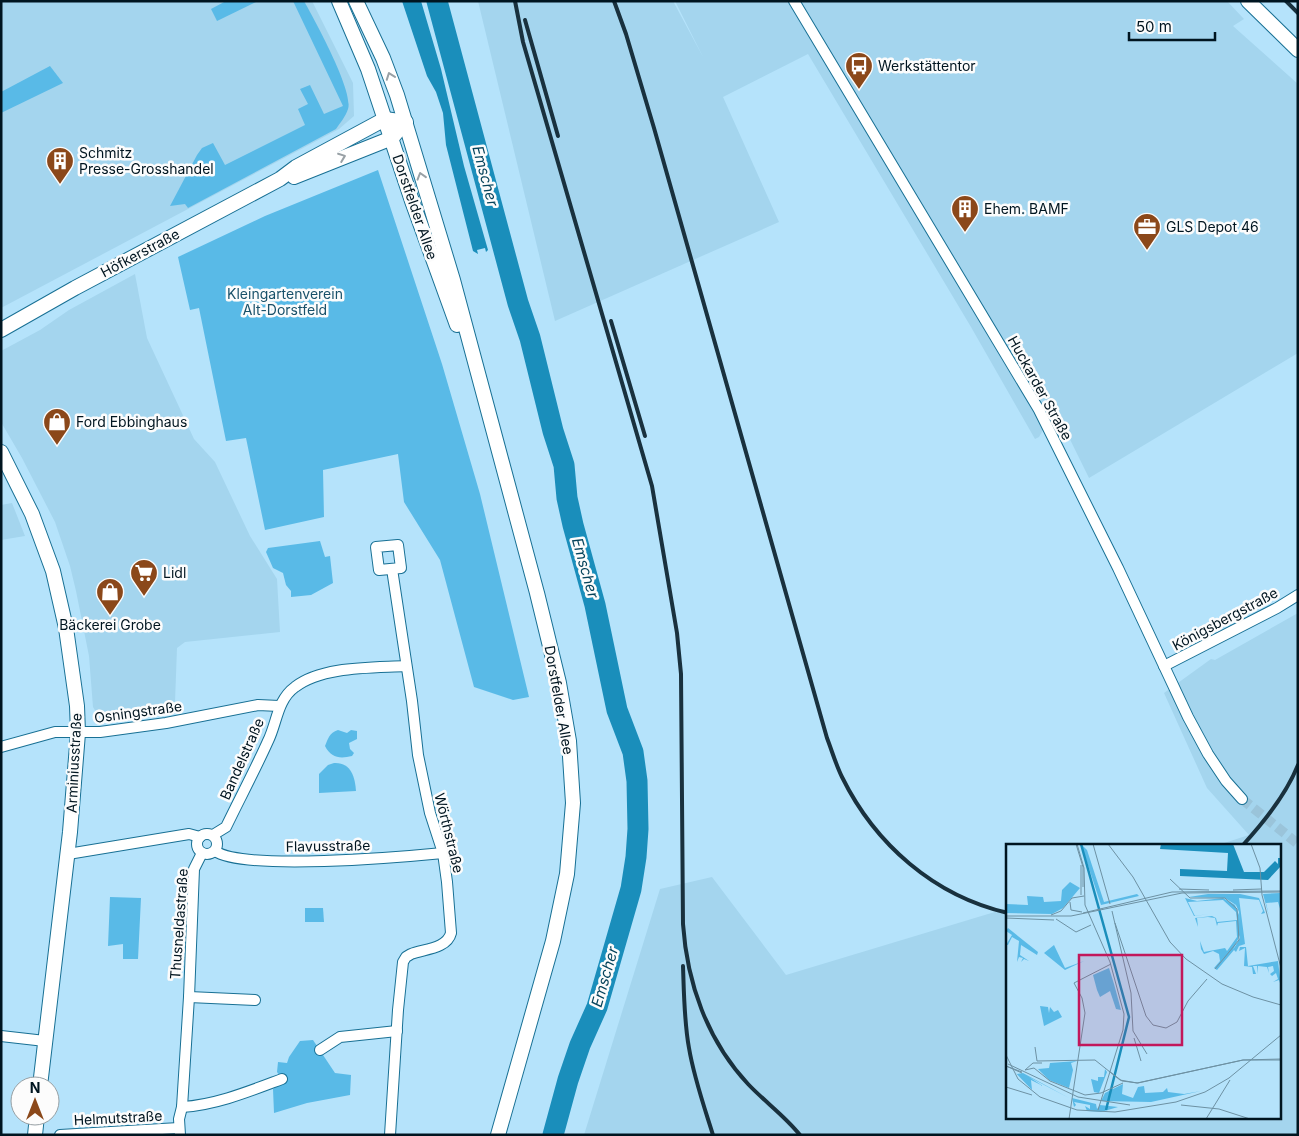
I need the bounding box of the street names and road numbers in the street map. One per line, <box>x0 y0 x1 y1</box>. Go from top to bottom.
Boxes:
street label: Dorstfelder Allee <box>389 152 441 262</box>
street label: Höfkerstraße <box>98 225 182 280</box>
street label: Huckarder Straße <box>1005 333 1076 443</box>
street label: Königsbergstraße <box>1169 584 1280 654</box>
street label: Dorstfelder Allee <box>542 644 577 756</box>
street label: Osningstraße <box>93 697 183 726</box>
street label: Arminiusstraße <box>62 713 85 813</box>
street label: Bandelstraße <box>216 715 267 802</box>
street label: Wörthstraße <box>431 791 468 875</box>
street label: Flavusstraße <box>285 836 371 855</box>
street label: Thusneldastraße <box>166 868 191 980</box>
street label: Helmutstraße <box>73 1107 163 1128</box>

